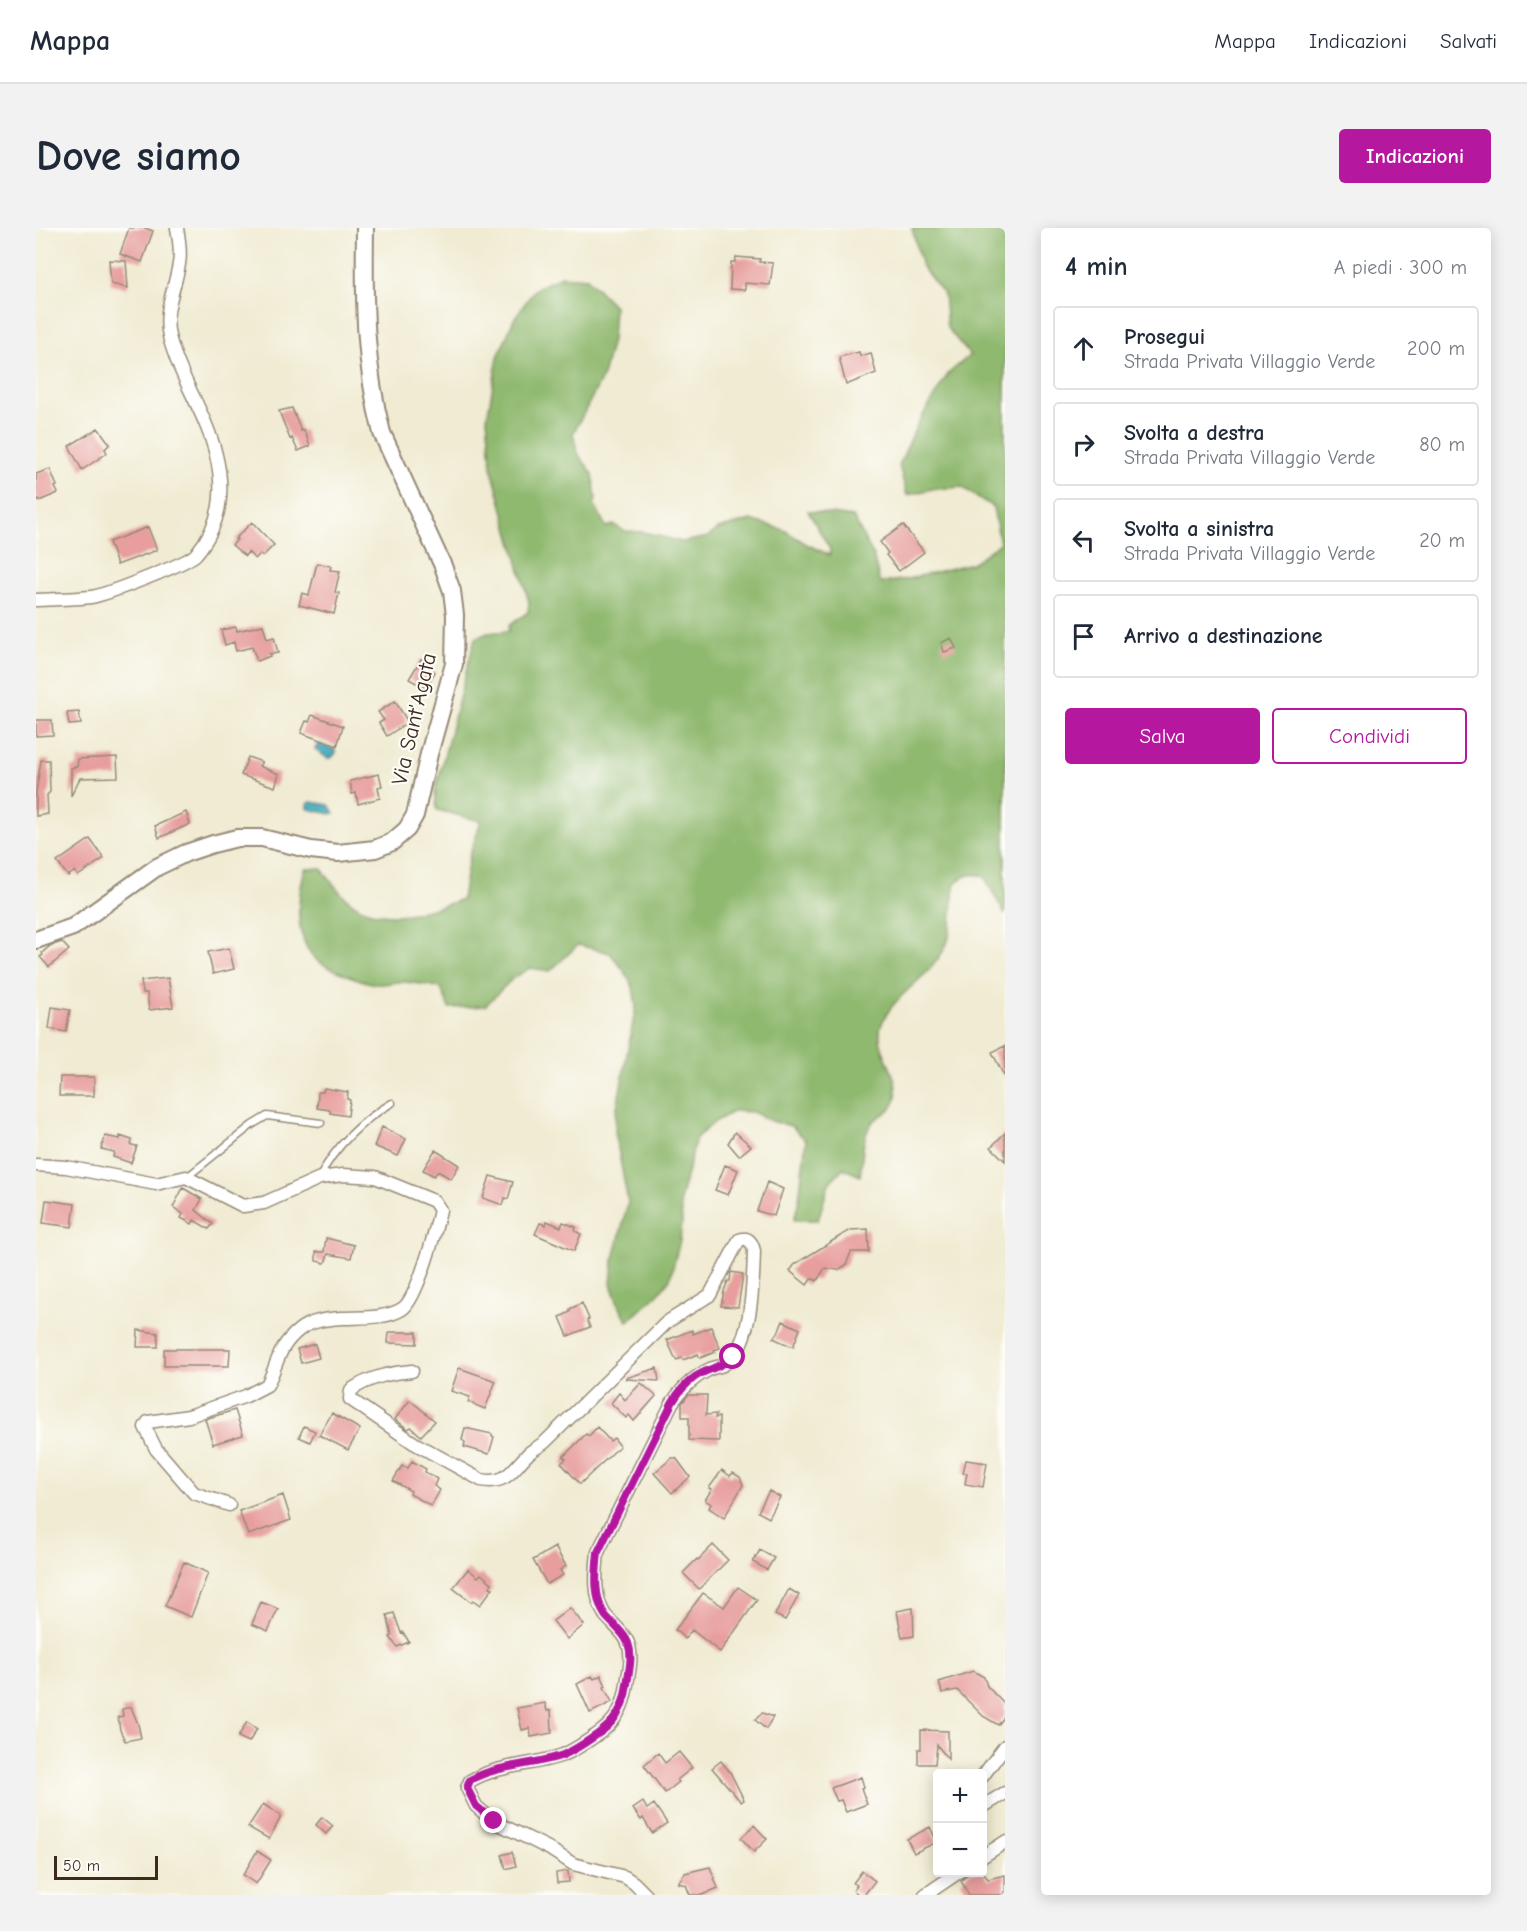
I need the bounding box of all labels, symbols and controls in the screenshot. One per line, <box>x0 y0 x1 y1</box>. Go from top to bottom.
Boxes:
text: Mappa <box>30 25 110 57</box>
text: Mappa <box>1214 29 1276 53</box>
text: Indicazioni <box>1309 29 1407 53</box>
text: Salvati <box>1440 29 1497 53</box>
button: Indicazioni <box>1339 129 1491 183</box>
text: Dove siamo <box>36 132 241 181</box>
text: 4 min <box>1065 252 1128 282</box>
text: A piedi · 300 m <box>1334 256 1467 279</box>
text: Prosegui <box>1124 324 1205 350</box>
icon: ahead <box>1067 332 1100 365</box>
text: 200 m <box>1407 337 1465 360</box>
text: Strada Privata Villaggio Verde <box>1124 350 1375 373</box>
text: Svolta a destra <box>1124 420 1265 446</box>
icon: right <box>1067 428 1100 461</box>
text: 80 m <box>1419 433 1465 456</box>
text: Strada Privata Villaggio Verde <box>1124 446 1375 469</box>
text: Svolta a sinistra <box>1124 516 1274 542</box>
icon: left <box>1067 524 1100 557</box>
text: 20 m <box>1419 529 1465 552</box>
text: Strada Privata Villaggio Verde <box>1124 542 1375 565</box>
icon: arrive <box>1067 620 1100 653</box>
text: Arrivo a destinazione <box>1124 623 1323 649</box>
street label: Via Sant'Agata <box>386 651 442 787</box>
button: Salva <box>1065 708 1260 764</box>
button: Condividi <box>1272 708 1467 764</box>
route start <box>719 1343 745 1369</box>
map controls <box>933 1769 987 1877</box>
button: + <box>933 1769 987 1823</box>
route end <box>480 1807 506 1833</box>
button: − <box>933 1823 987 1877</box>
scale bar <box>54 1853 158 1880</box>
text: 50 m <box>63 1857 100 1875</box>

